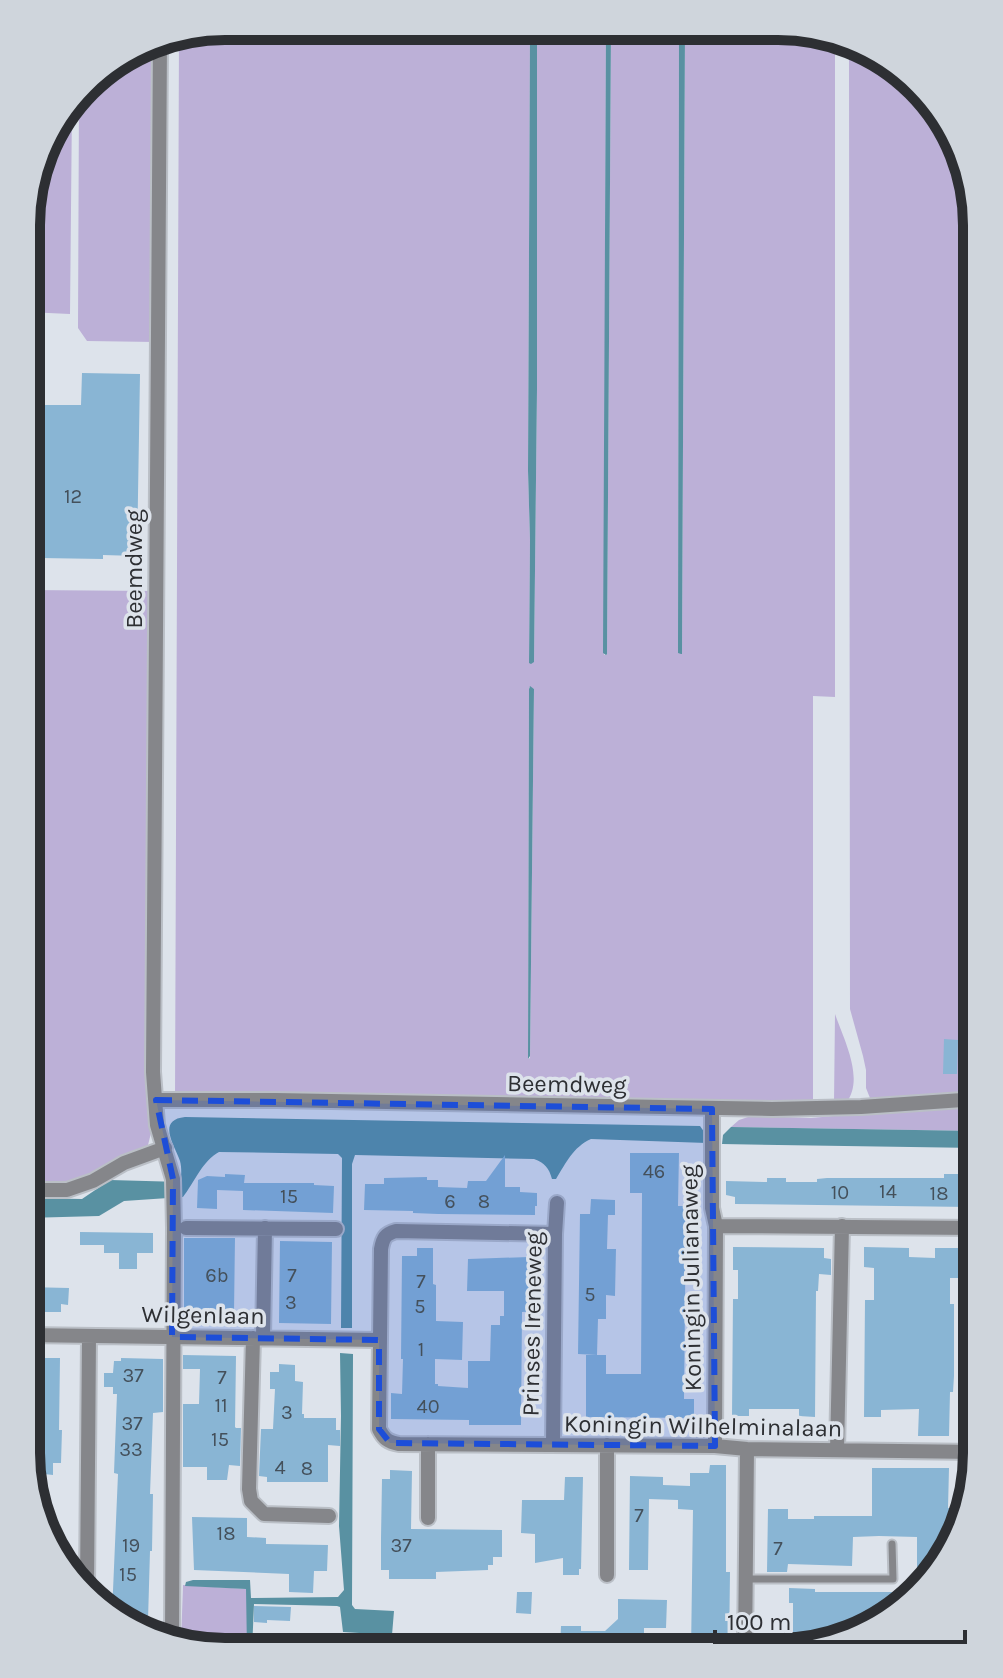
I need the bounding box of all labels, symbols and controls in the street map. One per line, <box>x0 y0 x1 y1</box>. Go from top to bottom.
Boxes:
house number: 12 <box>64 485 82 508</box>
street label: Beemdweg <box>120 509 148 629</box>
street label: Beemdweg <box>507 1069 627 1099</box>
house number: 46 <box>643 1160 665 1183</box>
street label: Koningin Julianaweg <box>675 1164 707 1392</box>
house number: 14 <box>879 1180 897 1203</box>
house number: 10 <box>831 1181 849 1204</box>
house number: 18 <box>930 1182 948 1205</box>
house number: 15 <box>280 1185 298 1208</box>
house number: 6 <box>444 1190 456 1213</box>
house number: 8 <box>478 1190 490 1213</box>
street label: Prinses Ireneweg <box>516 1231 548 1417</box>
house number: 6b <box>205 1264 229 1287</box>
house number: 7 <box>287 1264 297 1287</box>
house number: 7 <box>416 1270 426 1293</box>
house number: 5 <box>584 1283 596 1306</box>
house number: 3 <box>285 1291 297 1314</box>
house number: 5 <box>414 1295 426 1318</box>
street label: Wilgenlaan <box>141 1300 265 1330</box>
house number: 1 <box>418 1338 424 1361</box>
house number: 37 <box>122 1364 144 1387</box>
house number: 7 <box>217 1366 227 1389</box>
house number: 11 <box>214 1394 228 1417</box>
house number: 40 <box>416 1395 440 1418</box>
house number: 3 <box>281 1401 293 1424</box>
street label: Koningin Wilhelminalaan <box>564 1410 842 1442</box>
house number: 37 <box>121 1412 143 1435</box>
house number: 15 <box>211 1428 229 1451</box>
house number: 33 <box>119 1438 143 1461</box>
house number: 4 <box>274 1456 286 1479</box>
house number: 8 <box>301 1457 313 1480</box>
house number: 7 <box>634 1504 644 1527</box>
house number: 18 <box>217 1522 235 1545</box>
house number: 19 <box>122 1534 140 1557</box>
house number: 37 <box>390 1534 412 1557</box>
house number: 7 <box>773 1537 783 1560</box>
house number: 15 <box>119 1563 137 1586</box>
scale bar <box>715 1594 965 1644</box>
text: 100 m <box>727 1608 792 1636</box>

